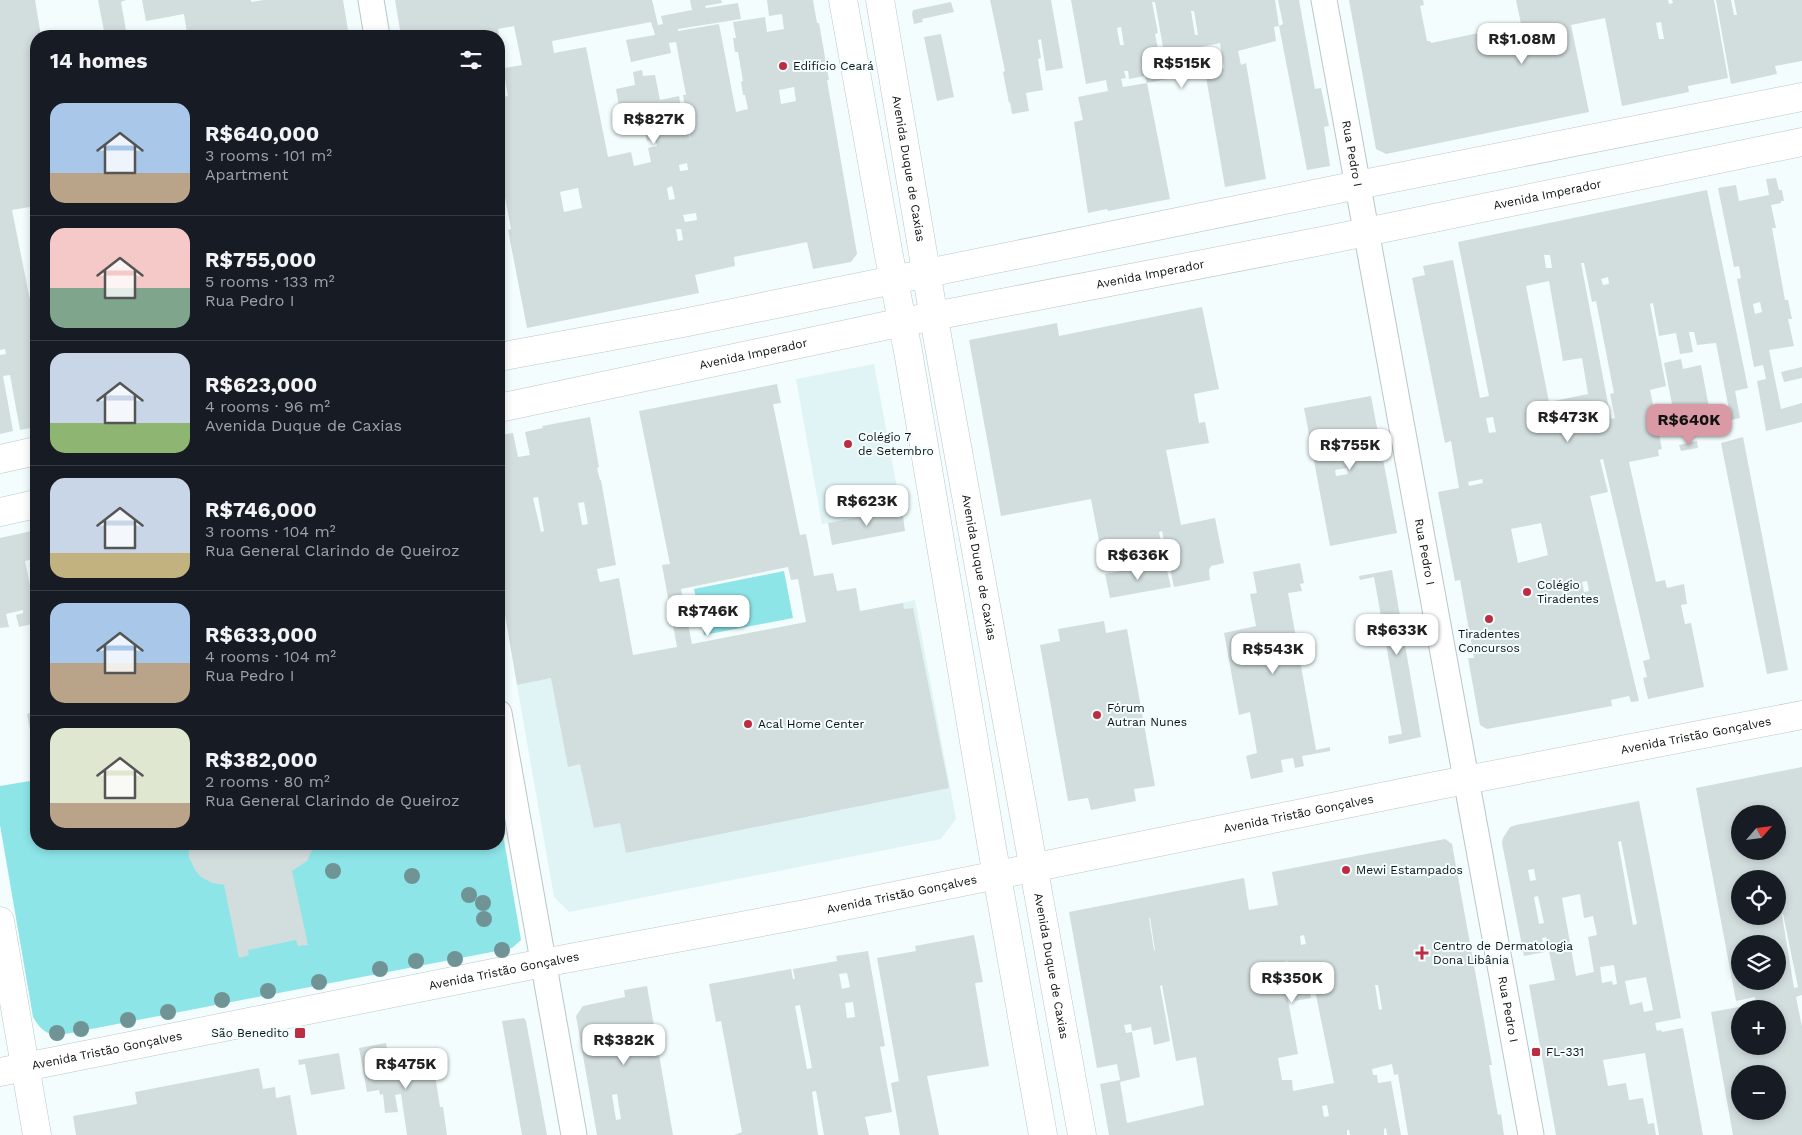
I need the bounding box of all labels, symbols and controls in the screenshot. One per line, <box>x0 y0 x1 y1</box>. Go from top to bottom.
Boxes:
pin: R$1.08M <box>1476 22 1568 65</box>
text: R$1.08M <box>1488 29 1556 48</box>
icon: filters <box>457 46 485 74</box>
pin: R$515K <box>1141 46 1223 89</box>
text: 14 homes <box>50 48 147 73</box>
text: R$515K <box>1153 53 1211 72</box>
place label: Edifício Ceará <box>793 59 874 73</box>
marker: Edifício Ceará <box>777 60 789 72</box>
street label: Avenida Duque de Caxias <box>889 95 928 243</box>
pin: R$827K <box>613 102 695 145</box>
text: R$827K <box>623 109 685 128</box>
street label: Rua Pedro I <box>1339 119 1365 188</box>
text: R$640,000 <box>205 121 319 146</box>
icon: home <box>90 123 150 183</box>
text: 3 rooms · 101 m² <box>205 146 332 165</box>
text: Apartment <box>205 165 288 184</box>
street label: Avenida Imperador <box>1492 177 1603 213</box>
text: R$755,000 <box>205 247 316 272</box>
icon: home <box>90 248 150 308</box>
street label: Avenida Imperador <box>1095 257 1206 291</box>
text: 5 rooms · 133 m² <box>205 272 335 291</box>
text: Rua Pedro I <box>205 291 294 310</box>
street label: Avenida Imperador <box>698 336 809 372</box>
text: R$623,000 <box>205 372 317 397</box>
icon: home <box>90 373 150 433</box>
text: 4 rooms · 96 m² <box>205 397 330 416</box>
pin: R$473K <box>1527 400 1609 443</box>
pin: R$640K <box>1648 404 1730 446</box>
text: R$473K <box>1537 407 1599 426</box>
text: R$640K <box>1658 410 1720 429</box>
text: Avenida Duque de Caxias <box>205 416 402 435</box>
pin: R$755K <box>1309 428 1391 471</box>
place label: Colégio 7 de Setembro <box>858 430 934 458</box>
text: R$755K <box>1320 435 1380 454</box>
marker: Colégio 7 de Setembro <box>842 438 854 450</box>
pin: R$623K <box>826 484 908 527</box>
text: R$623K <box>836 491 898 510</box>
street label: Avenida Duque de Caxias <box>959 493 999 641</box>
text: R$746,000 <box>205 497 317 522</box>
icon: home <box>90 498 150 558</box>
street label: Rua Pedro I <box>1412 518 1438 586</box>
text: 3 rooms · 104 m² <box>205 522 336 541</box>
pin: R$636K <box>1097 538 1179 581</box>
text: Rua General Clarindo de Queiroz <box>205 541 460 560</box>
text: R$636K <box>1107 545 1169 564</box>
place label: Colégio Tiradentes <box>1537 578 1599 606</box>
marker: Colégio Tiradentes <box>1521 586 1533 598</box>
pin: R$746K <box>667 594 749 637</box>
text: R$746K <box>678 601 738 620</box>
marker: Tiradentes Concursos <box>1483 613 1495 625</box>
pin: R$633K <box>1356 614 1438 656</box>
text: R$633K <box>1366 620 1428 639</box>
text: R$633,000 <box>205 622 317 647</box>
icon: home <box>90 623 150 683</box>
place label: Tiradentes Concursos <box>1458 627 1520 655</box>
pin: R$543K <box>1232 632 1314 675</box>
text: R$543K <box>1242 639 1304 658</box>
text: 4 rooms · 104 m² <box>205 647 336 666</box>
text: Rua Pedro I <box>205 666 294 685</box>
place label: Fórum Autran Nunes <box>1107 701 1187 729</box>
marker: Fórum Autran Nunes <box>1091 709 1103 721</box>
street label: Avenida Tristão Gonçalves <box>1619 714 1772 757</box>
place label: Acal Home Center <box>758 717 864 731</box>
marker: Acal Home Center <box>742 718 754 730</box>
text: R$382,000 <box>205 747 318 772</box>
icon: home <box>90 748 150 808</box>
text: 2 rooms · 80 m² <box>205 772 330 791</box>
text: Rua General Clarindo de Queiroz <box>205 791 460 810</box>
street label: Avenida Tristão Gonçalves <box>1222 792 1375 836</box>
north arrow <box>1731 805 1786 860</box>
map controls <box>1731 805 1786 1120</box>
place label: Mewi Estampados <box>1356 863 1463 877</box>
marker: Mewi Estampados <box>1340 864 1352 876</box>
button: locate <box>1731 870 1786 925</box>
street label: Avenida Tristão Gonçalves <box>825 872 978 916</box>
street label: Avenida Duque de Caxias <box>1031 892 1071 1040</box>
button: layers <box>1731 935 1786 990</box>
place label: Centro de Dermatologia Dona Libânia <box>1433 939 1573 967</box>
marker: Centro de Dermatologia Dona Libânia <box>1415 946 1429 960</box>
street label: Avenida Tristão Gonçalves <box>428 949 580 993</box>
pin: R$350K <box>1251 962 1333 1004</box>
text: R$350K <box>1261 968 1323 987</box>
street label: Rua Pedro I <box>1495 975 1521 1044</box>
button: + <box>1731 1000 1786 1055</box>
pin: R$382K <box>583 1024 665 1066</box>
place label: São Benedito <box>211 1026 289 1040</box>
marker: São Benedito <box>293 1026 307 1040</box>
street label: Avenida Tristão Gonçalves <box>30 1029 183 1072</box>
text: R$382K <box>593 1030 655 1049</box>
place label: FL-331 <box>1546 1045 1584 1059</box>
marker: FL-331 <box>1530 1046 1542 1058</box>
pin: R$475K <box>365 1048 447 1090</box>
text: R$475K <box>376 1054 436 1073</box>
button: − <box>1731 1065 1786 1120</box>

